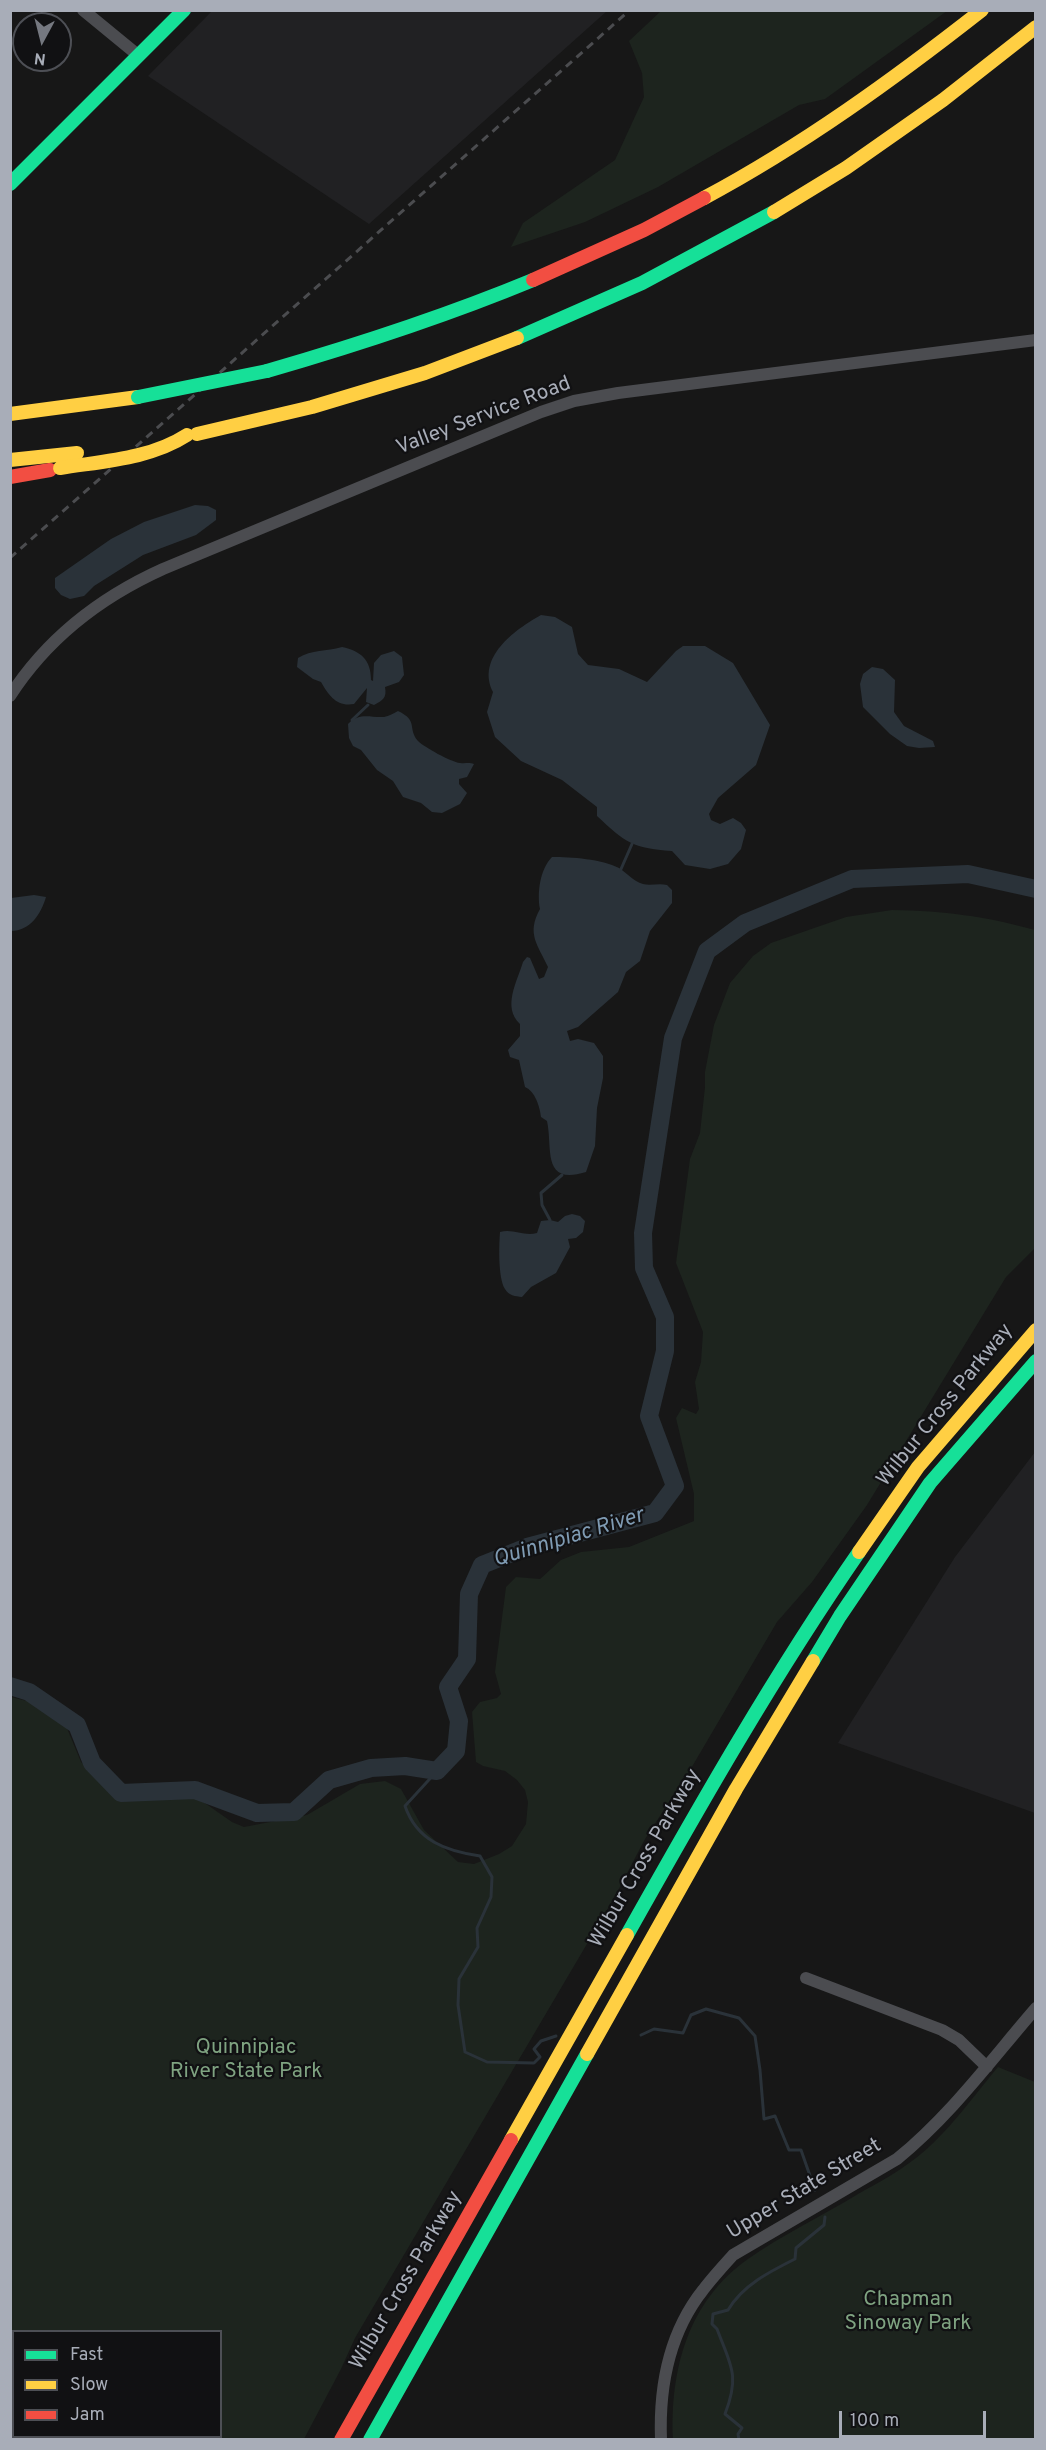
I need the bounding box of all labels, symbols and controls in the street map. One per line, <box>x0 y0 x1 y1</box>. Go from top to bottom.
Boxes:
north arrow <box>12 12 72 72</box>
text: N <box>33 47 47 69</box>
street label: Valley Service Road <box>393 372 575 462</box>
street label: Wilbur Cross Parkway <box>872 1319 1020 1493</box>
water label: Quinnipiac River <box>490 1504 648 1574</box>
street label: Wilbur Cross Parkway <box>584 1765 708 1953</box>
park label: Quinnipiac River State Park <box>170 2036 322 2086</box>
street label: Upper State Street <box>723 2134 887 2246</box>
street label: Wilbur Cross Parkway <box>345 2187 469 2375</box>
park label: Chapman Sinoway Park <box>845 2288 971 2338</box>
legend <box>12 2330 222 2438</box>
text: Fast <box>70 2344 103 2367</box>
text: Slow <box>70 2374 108 2397</box>
scale bar <box>842 2399 989 2437</box>
text: Jam <box>70 2404 105 2427</box>
text: 100 m <box>850 2410 899 2433</box>

